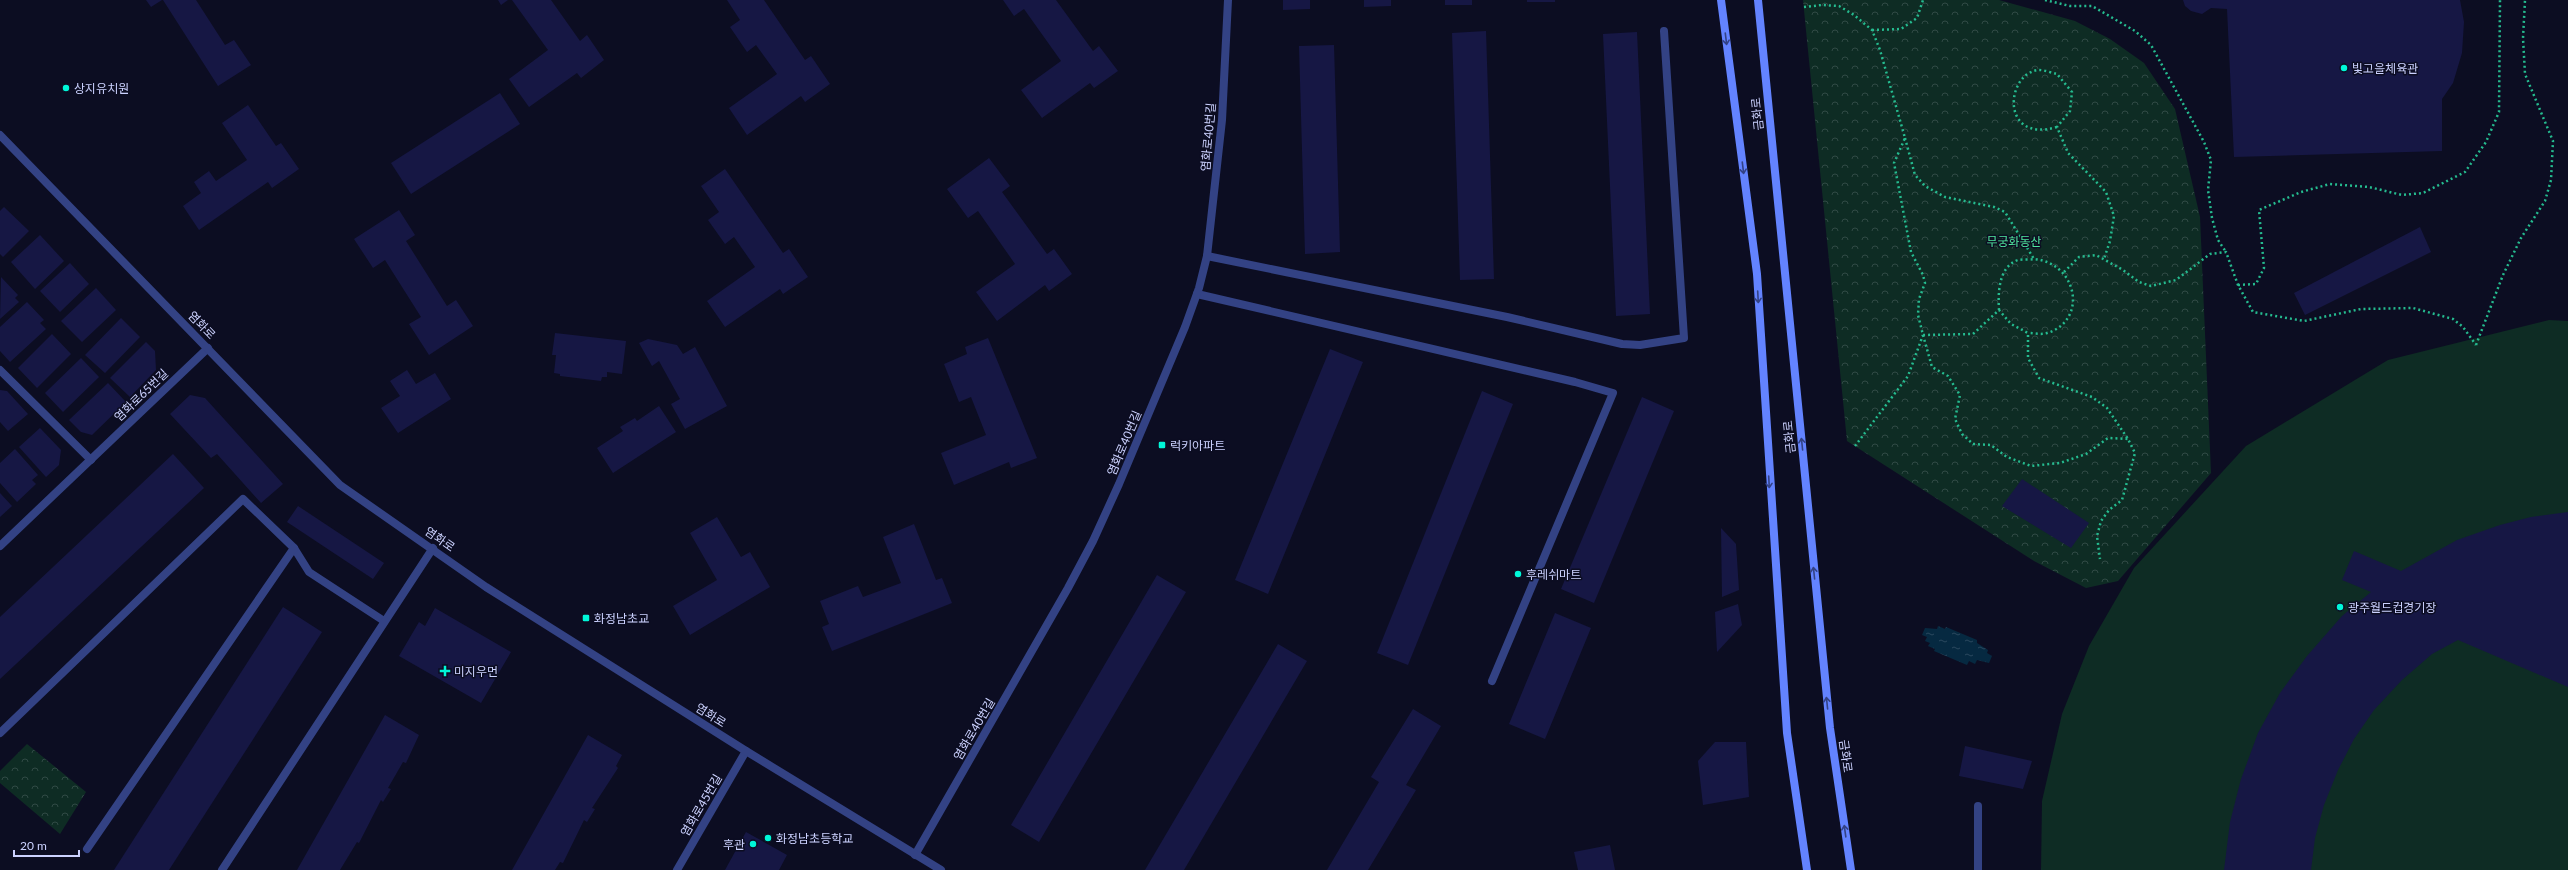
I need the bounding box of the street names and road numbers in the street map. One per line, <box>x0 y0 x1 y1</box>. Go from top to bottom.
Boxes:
street label: 금화로 <box>1748 97 1766 131</box>
street label: 염화로40번길 <box>1198 102 1218 172</box>
street label: 염화로 <box>185 308 219 342</box>
street label: 염화로65번길 <box>111 366 171 424</box>
street label: 염화로40번길 <box>1104 408 1144 478</box>
street label: 금화로 <box>1780 420 1798 454</box>
street label: 염화로 <box>422 523 458 555</box>
street label: 염화로40번길 <box>950 695 998 763</box>
street label: 염화로 <box>693 700 729 730</box>
street label: 금화로 <box>1836 739 1856 773</box>
street label: 염화로45번길 <box>677 771 725 839</box>

